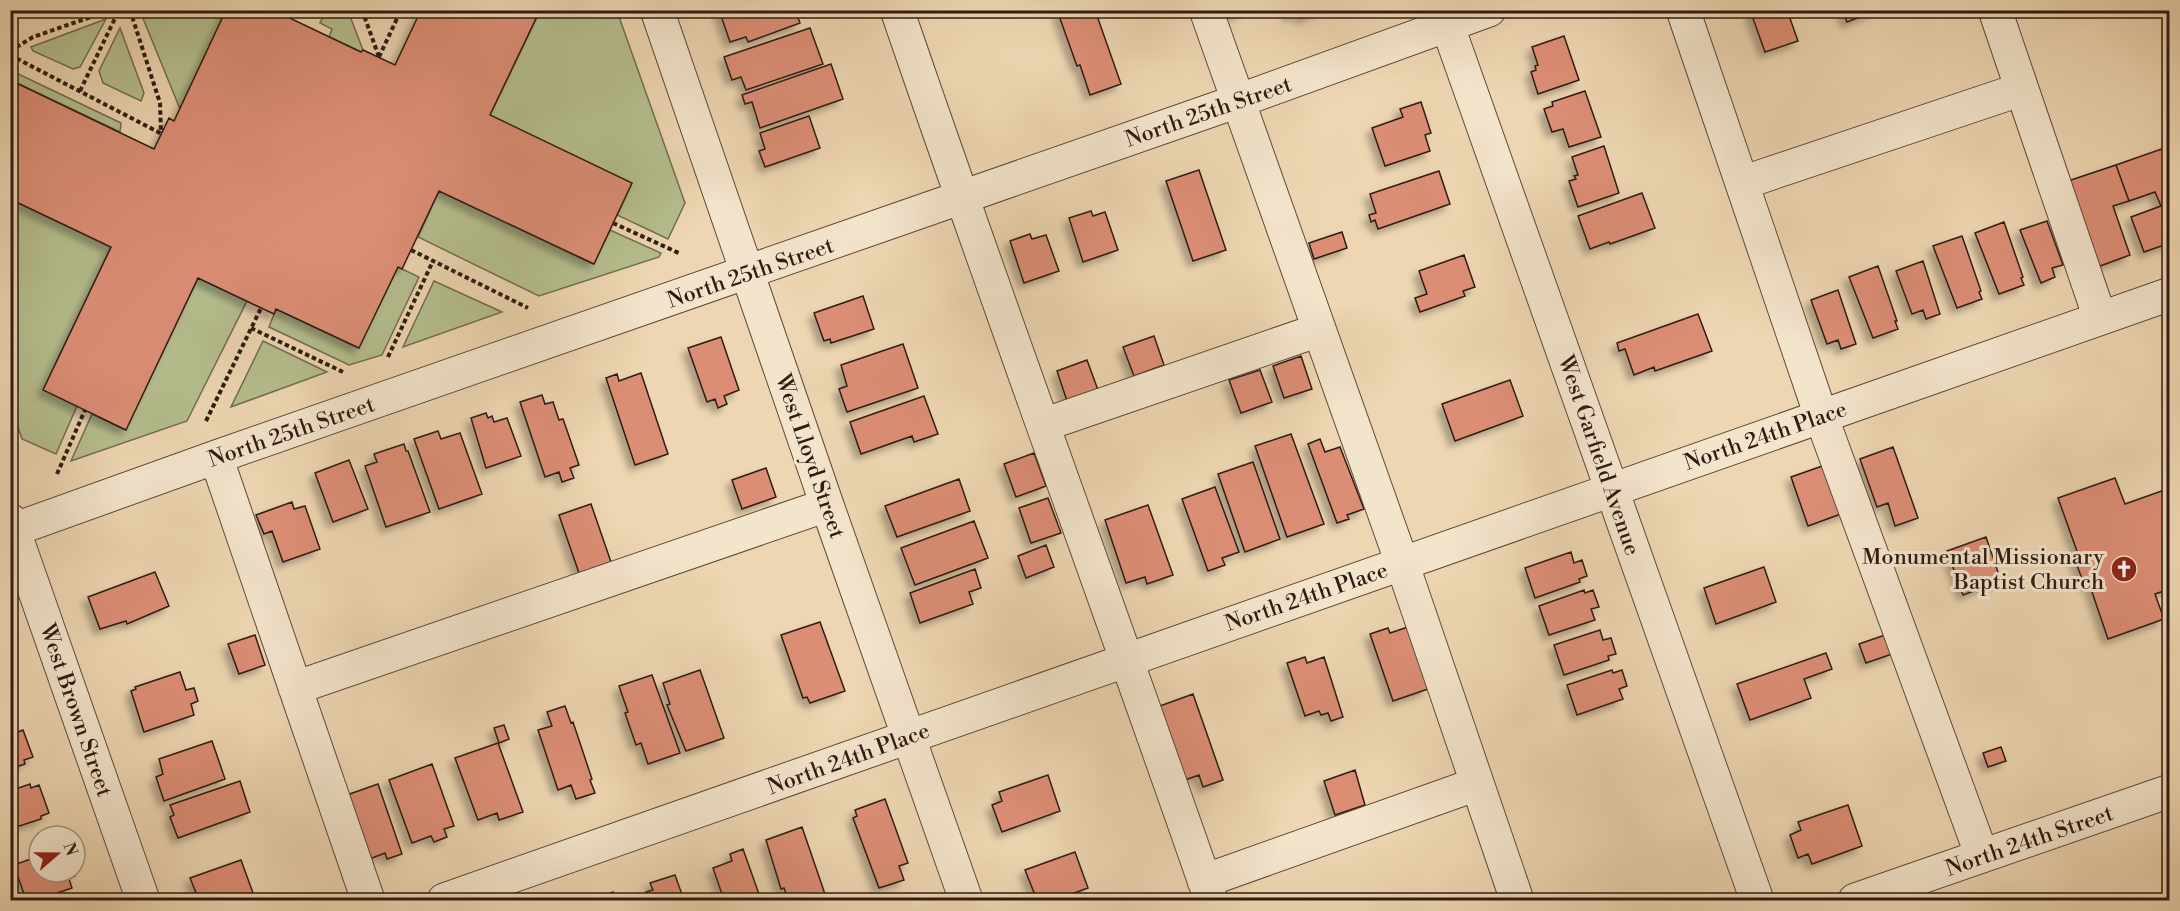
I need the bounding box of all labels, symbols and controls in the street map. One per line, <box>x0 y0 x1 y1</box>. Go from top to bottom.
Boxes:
street label: North 25th Street <box>1122 71 1296 154</box>
street label: North 25th Street <box>664 232 838 315</box>
street label: West Garfield Avenue <box>1551 351 1646 559</box>
street label: West Lloyd Street <box>769 370 850 542</box>
street label: North 25th Street <box>205 391 379 474</box>
street label: North 24th Place <box>1680 396 1851 477</box>
place label: Monumental Missionary Baptist Church <box>1862 544 2104 596</box>
church icon: Monumental Missionary Baptist Church <box>2109 554 2139 584</box>
street label: North 24th Place <box>1221 557 1392 638</box>
street label: West Brown Street <box>33 620 118 801</box>
street label: North 24th Place <box>764 718 933 801</box>
street label: North 24th Street <box>1942 800 2117 883</box>
north arrow <box>27 824 87 884</box>
text: N <box>59 840 82 859</box>

